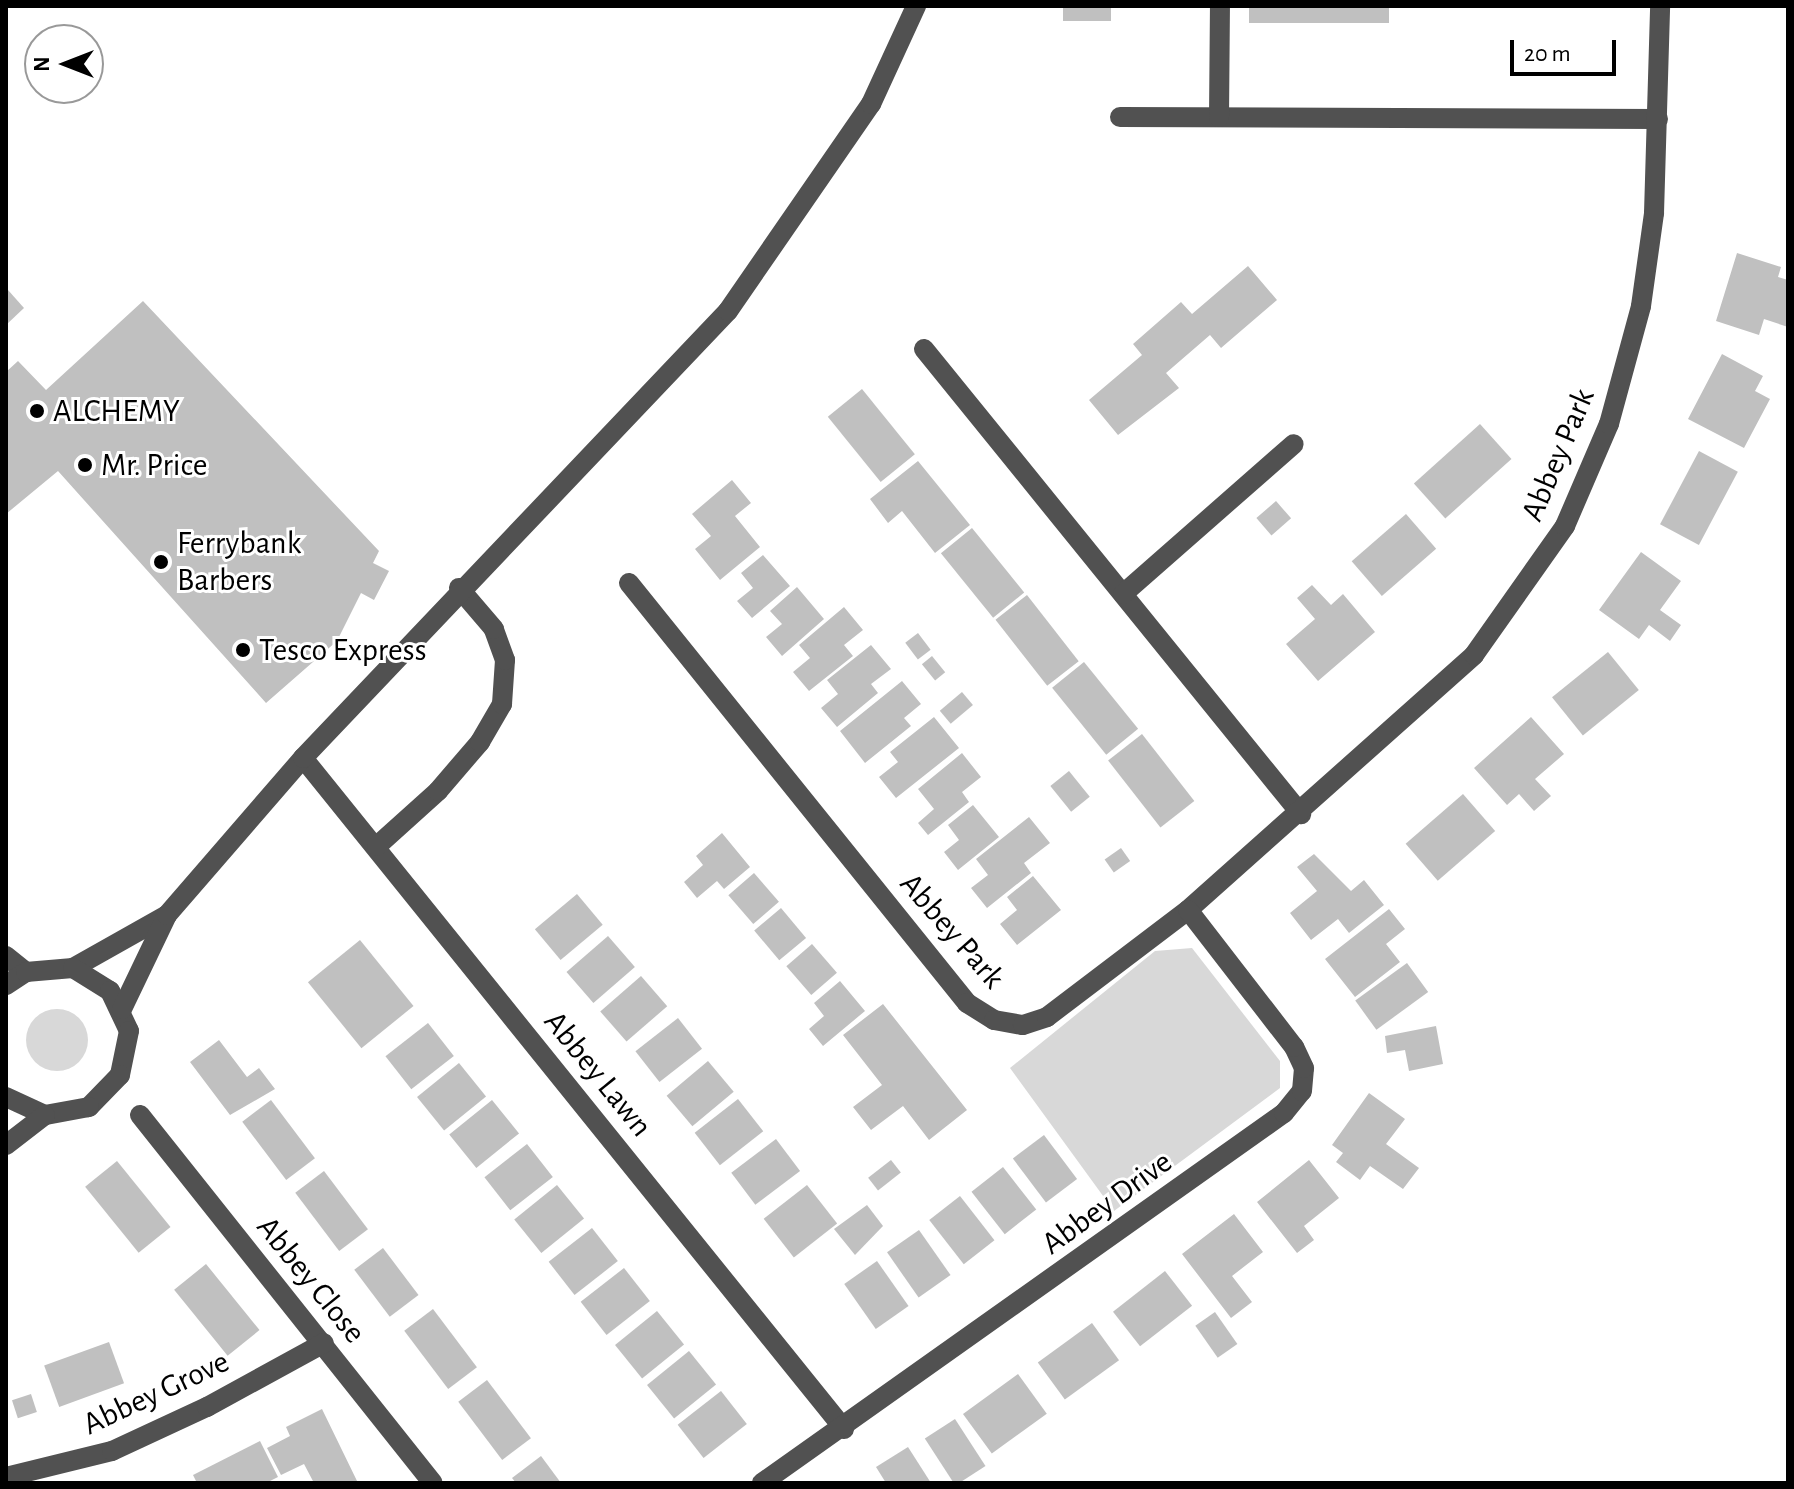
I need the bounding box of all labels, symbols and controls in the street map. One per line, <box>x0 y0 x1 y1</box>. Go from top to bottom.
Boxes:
north arrow <box>24 24 104 104</box>
scale bar <box>1514 24 1620 74</box>
text: 20 m <box>1524 42 1571 66</box>
text: N <box>31 56 53 72</box>
street label: Abbey Park <box>1513 383 1603 527</box>
place label: ALCHEMY <box>53 392 180 430</box>
marker: ALCHEMY <box>28 402 46 420</box>
place label: Mr. Price <box>101 446 208 484</box>
marker: Mr. Price <box>76 456 94 474</box>
place label: Ferrybank Barbers <box>177 525 301 600</box>
marker: Ferrybank Barbers <box>152 553 170 571</box>
place label: Tesco Express <box>259 631 427 669</box>
marker: Tesco Express <box>234 641 252 659</box>
street label: Abbey Park <box>891 865 1013 997</box>
street label: Abbey Lawn <box>536 1003 660 1145</box>
street label: Abbey Drive <box>1034 1143 1180 1263</box>
street label: Abbey Close <box>248 1209 374 1351</box>
street label: Abbey Grove <box>77 1342 235 1444</box>

